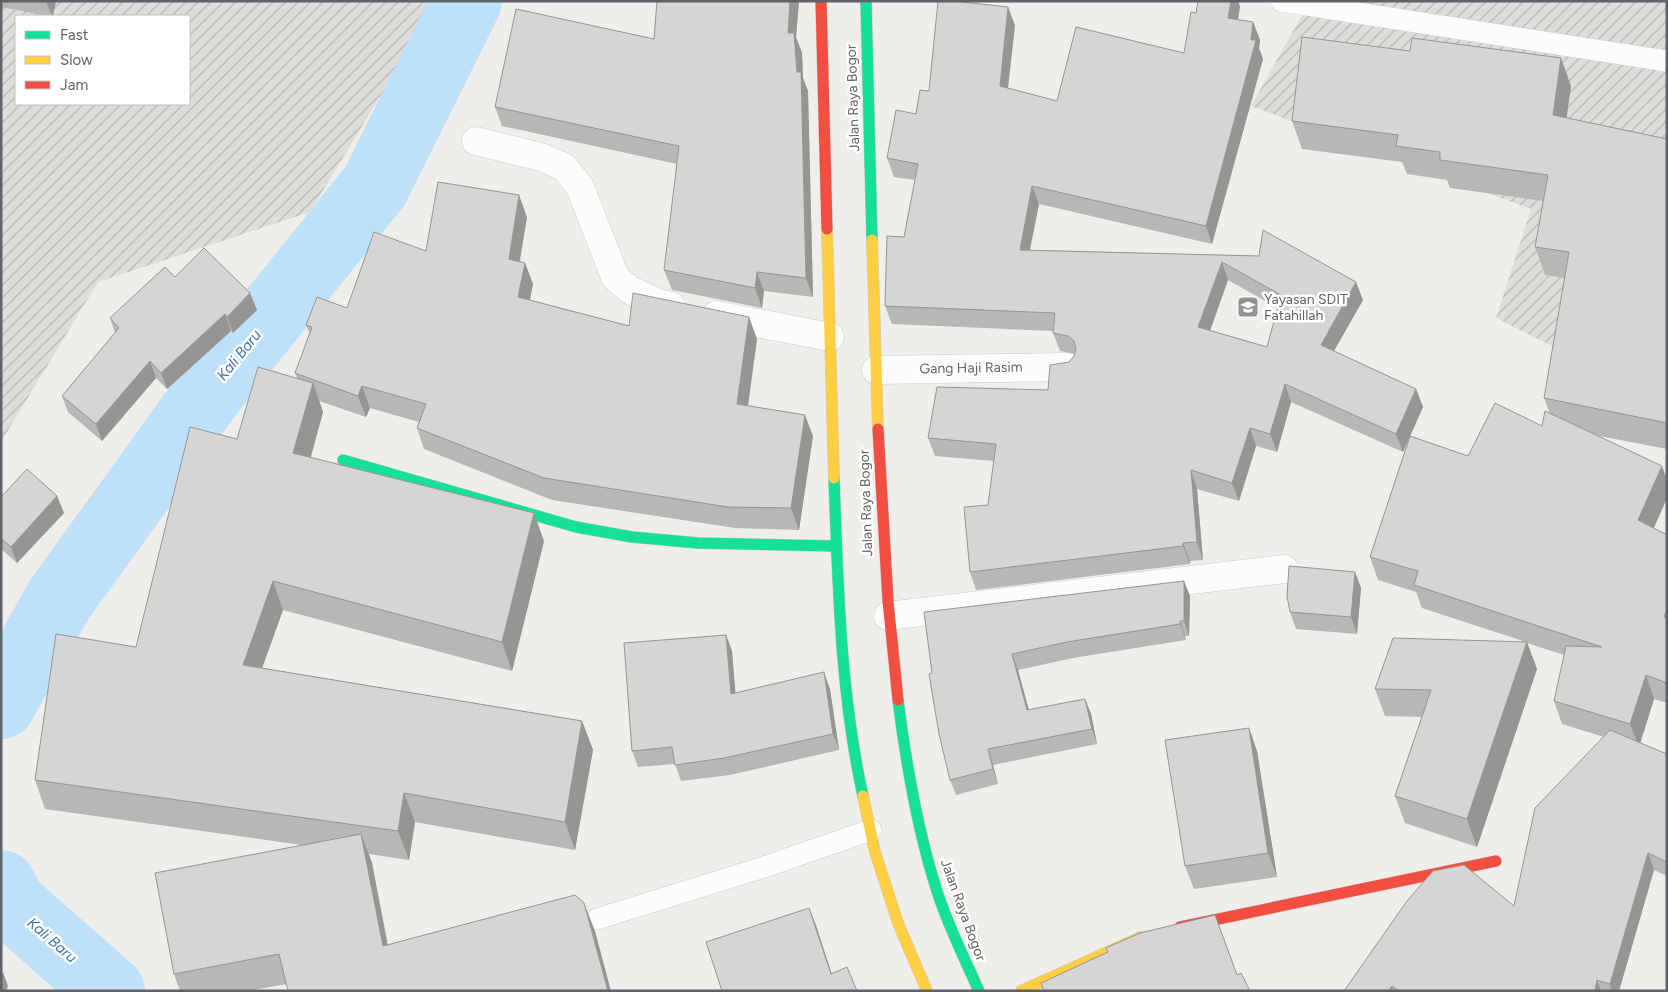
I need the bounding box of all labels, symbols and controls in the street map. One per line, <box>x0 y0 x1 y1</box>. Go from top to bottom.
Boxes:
legend <box>15 15 190 105</box>
text: Fast <box>60 26 89 44</box>
street label: Jalan Raya Bogor <box>843 44 863 152</box>
text: Slow <box>60 51 93 69</box>
text: Jam <box>60 76 88 94</box>
place label: Yayasan SDIT Fatahillah <box>1264 291 1348 324</box>
school or university icon: Yayasan SDIT Fatahillah <box>1236 295 1260 319</box>
water label: Kali Baru <box>213 326 265 384</box>
street label: Gang Haji Rasim <box>919 359 1023 377</box>
street label: Jalan Raya Bogor <box>856 449 876 557</box>
street label: Jalan Raya Bogor <box>937 857 989 964</box>
water label: Kali Baru <box>24 914 80 966</box>

